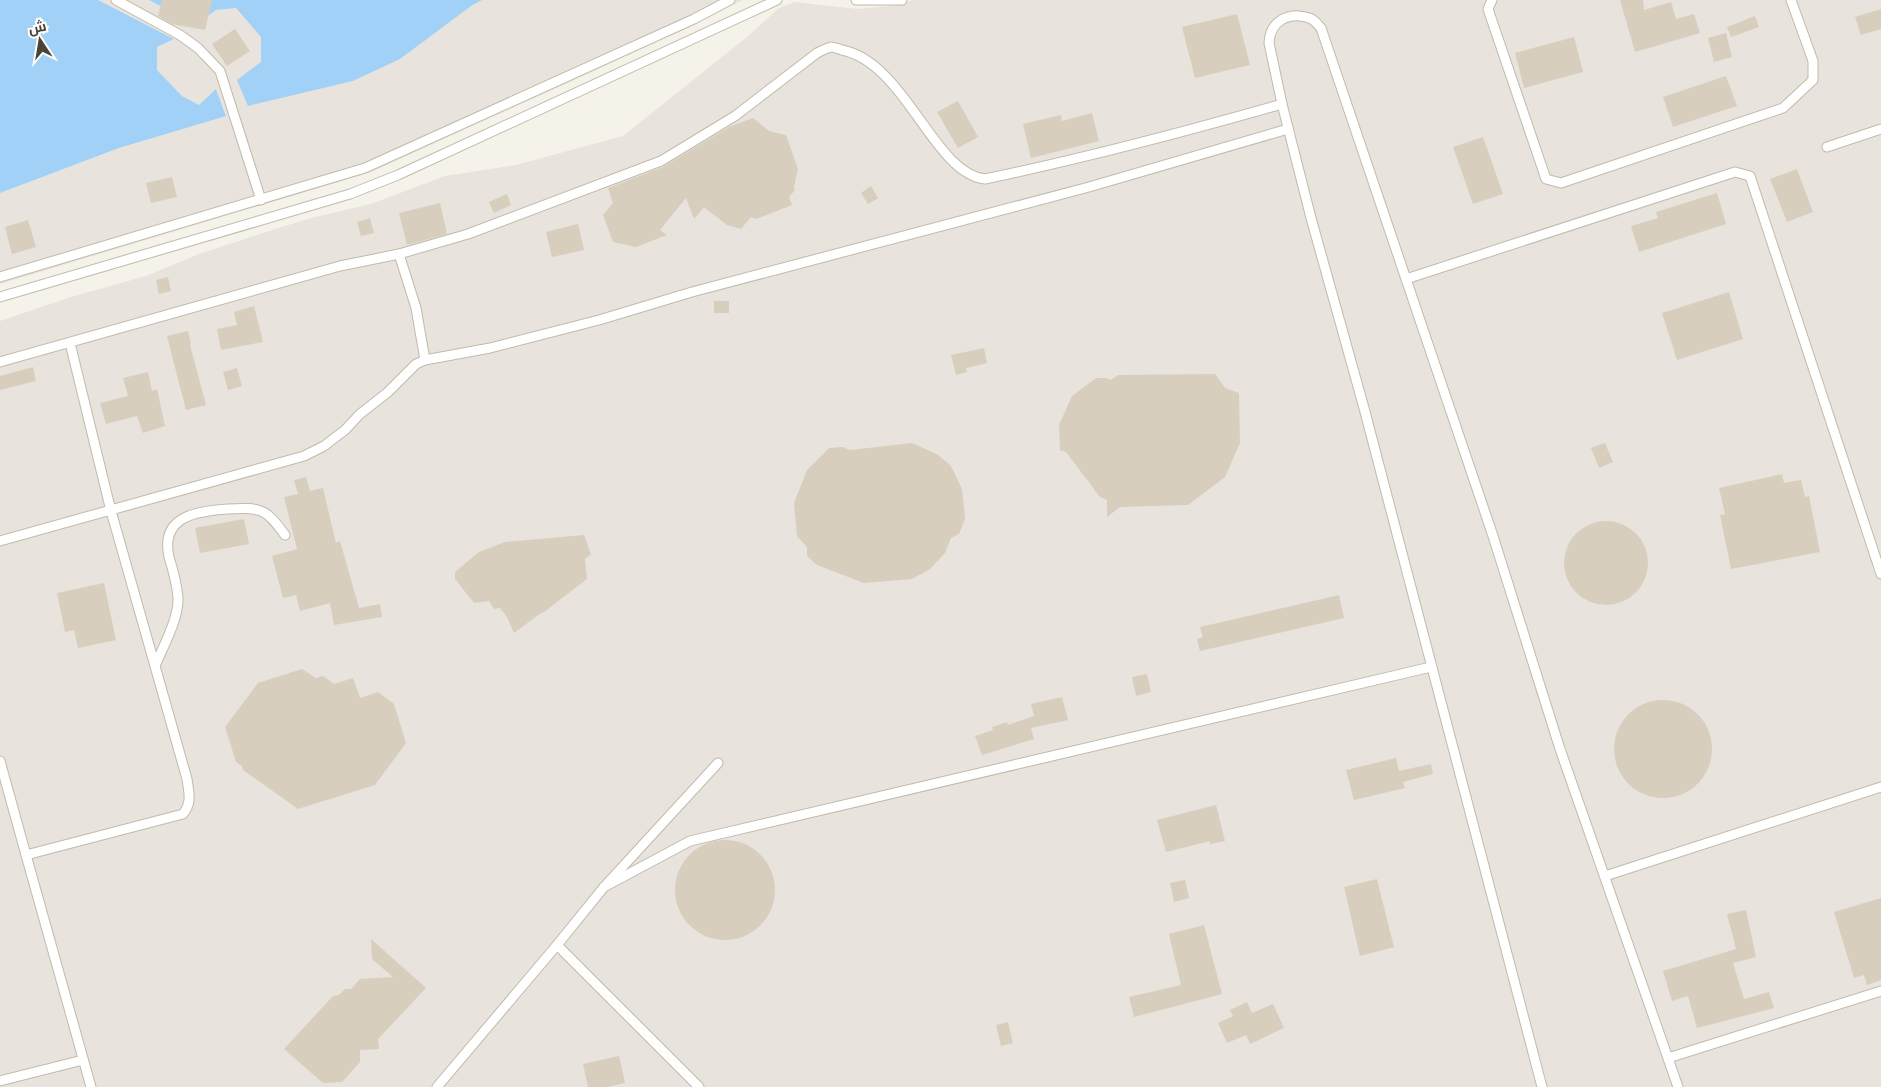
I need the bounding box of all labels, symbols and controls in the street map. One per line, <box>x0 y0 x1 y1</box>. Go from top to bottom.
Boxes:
north arrow <box>15 15 65 65</box>
text: ش <box>27 18 48 38</box>

